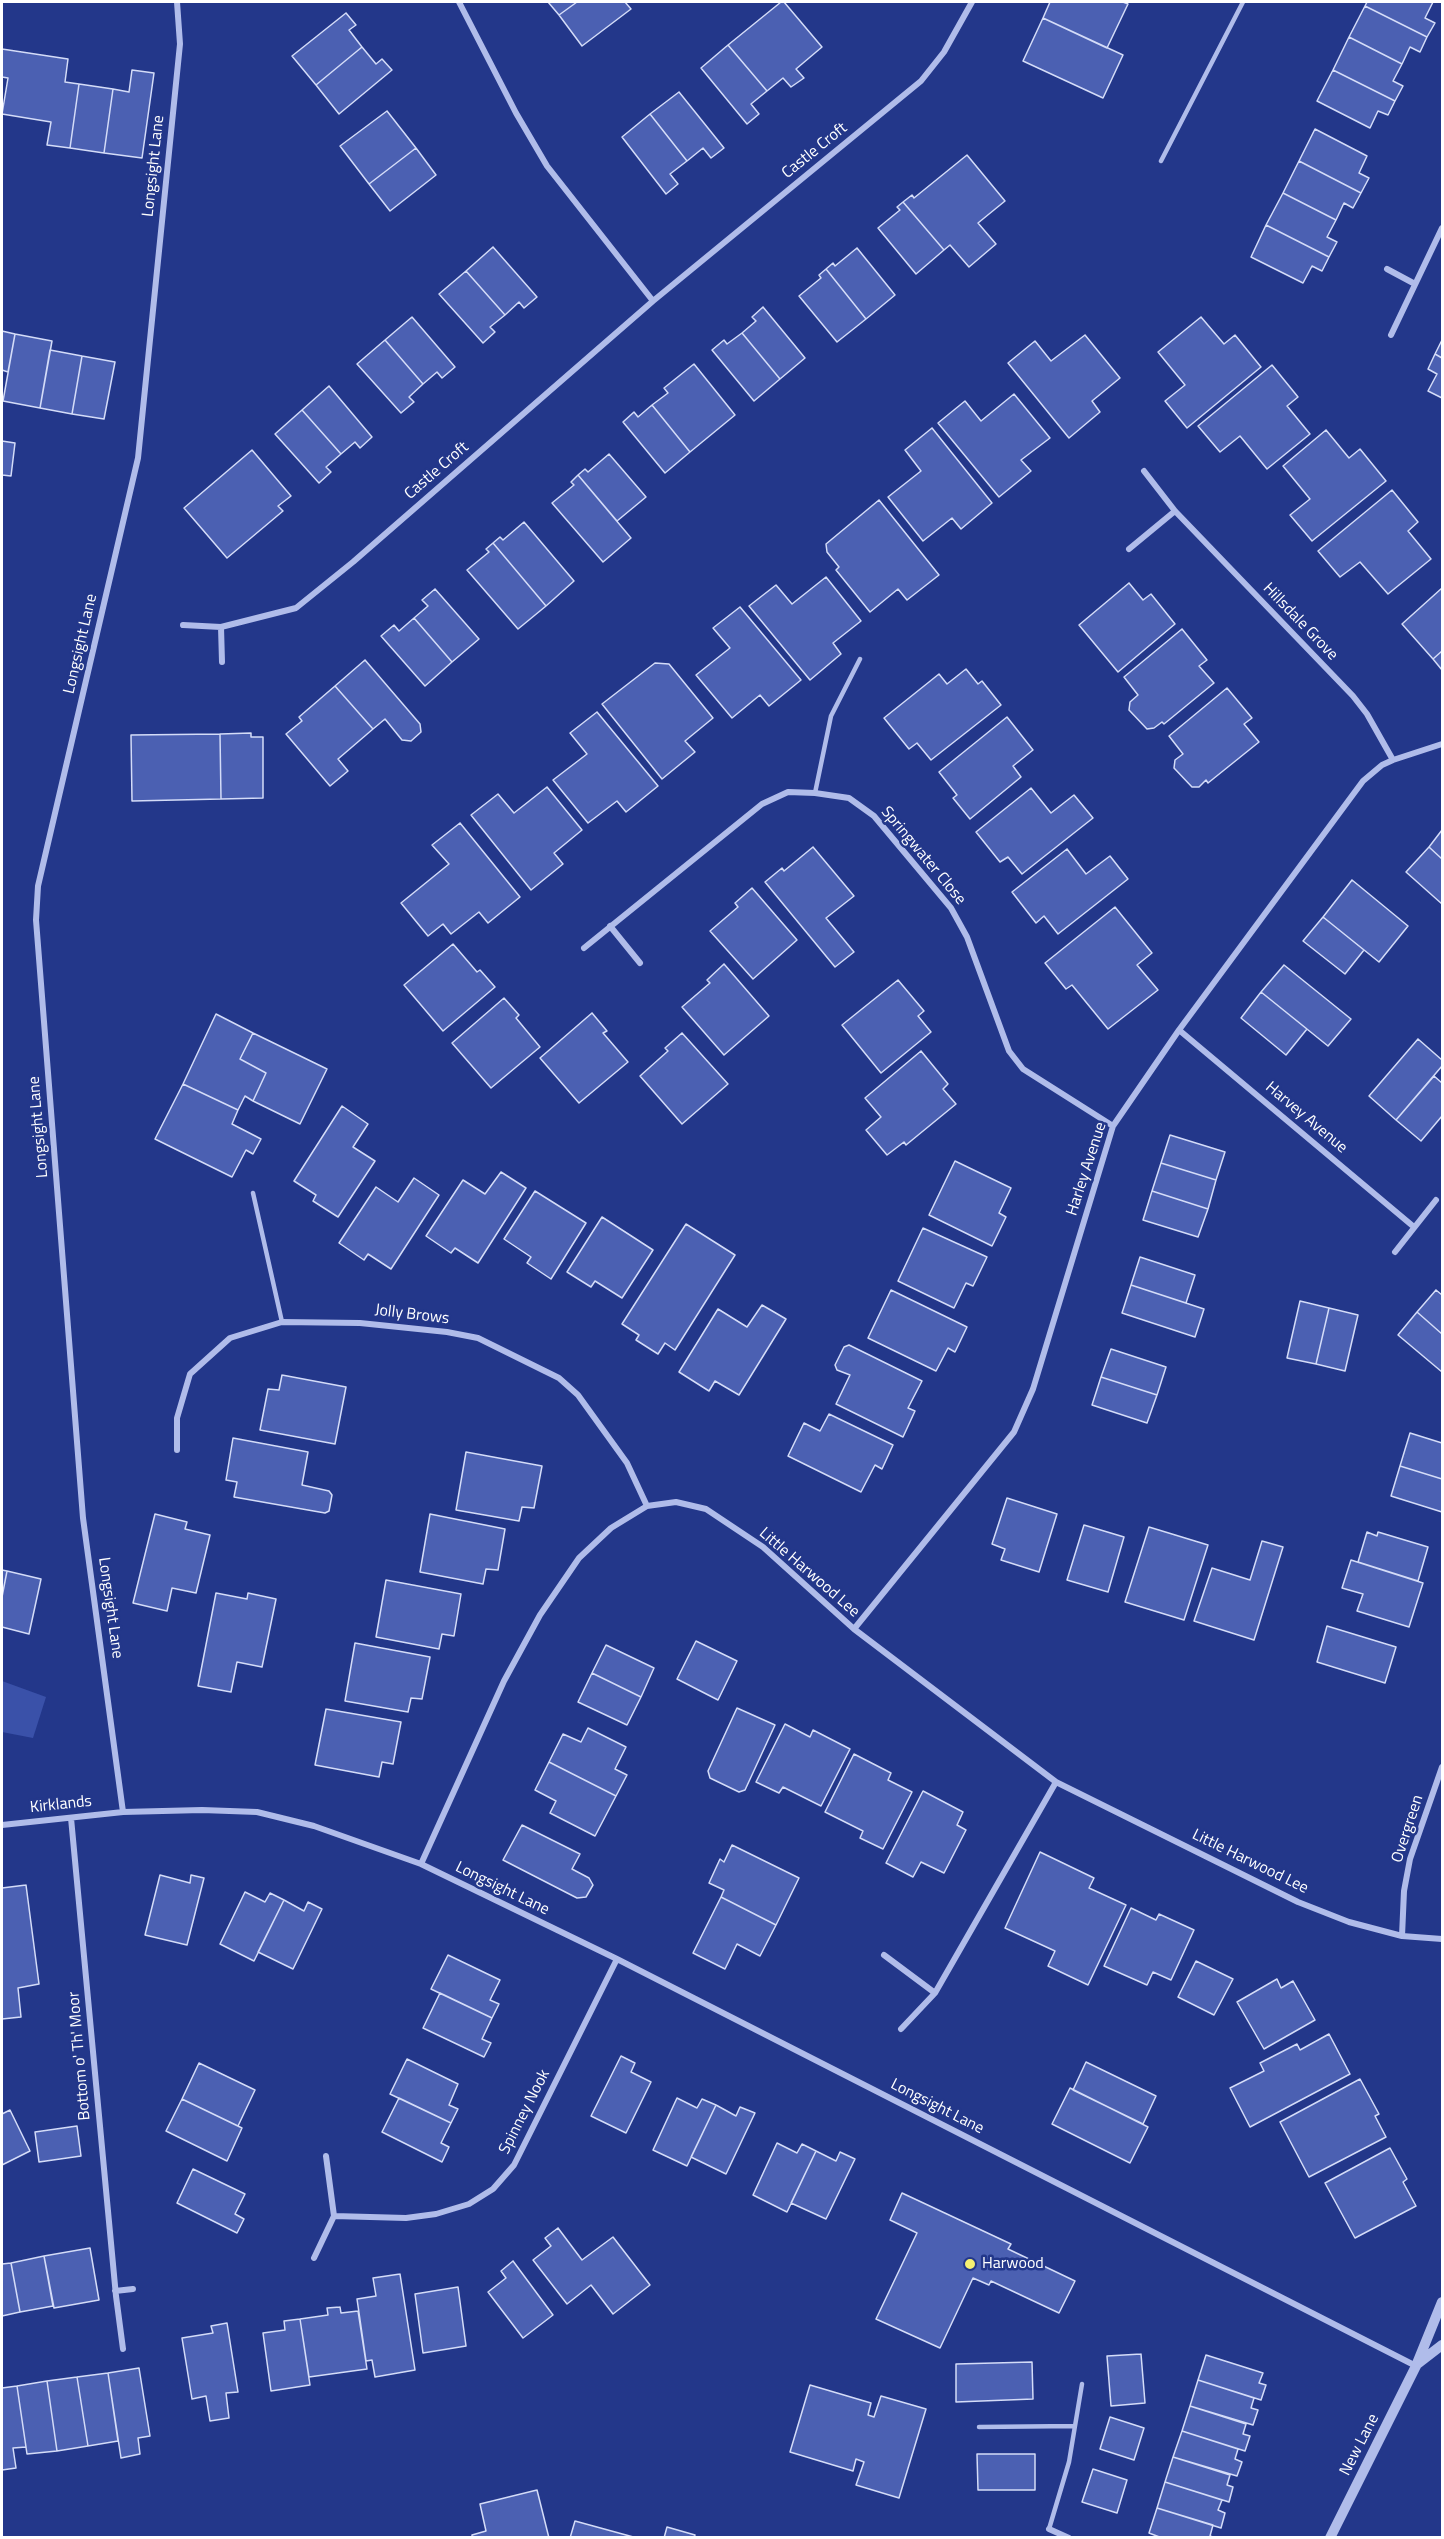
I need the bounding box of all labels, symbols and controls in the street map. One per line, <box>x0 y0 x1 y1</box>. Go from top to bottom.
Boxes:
street label: Longsight Lane <box>139 114 169 218</box>
street label: Castle Croft <box>778 119 852 183</box>
street label: Castle Croft <box>401 438 473 504</box>
street label: Hillsdale Grove <box>1258 579 1342 665</box>
street label: Longsight Lane <box>60 592 102 696</box>
street label: Springwater Close <box>876 803 970 909</box>
street label: Longsight Lane <box>25 1075 53 1179</box>
street label: Harvey Avenue <box>1261 1078 1351 1158</box>
street label: Harley Avenue <box>1063 1120 1111 1218</box>
street label: Jolly Brows <box>374 1301 450 1329</box>
street label: Little Harwood Lee <box>755 1524 863 1622</box>
street label: Longsight Lane <box>93 1556 127 1660</box>
street label: Kirklands <box>29 1792 93 1818</box>
street label: Overgreen <box>1388 1793 1428 1865</box>
street label: Little Harwood Lee <box>1189 1826 1311 1898</box>
street label: Longsight Lane <box>452 1858 552 1920</box>
street label: Bottom o' Th' Moor <box>65 1991 95 2121</box>
street label: Spinney Nook <box>496 2067 554 2157</box>
street label: Longsight Lane <box>887 2075 987 2139</box>
place label: Harwood <box>982 2254 1044 2274</box>
marker: Harwood <box>963 2257 977 2271</box>
street label: New Lane <box>1336 2411 1384 2479</box>

